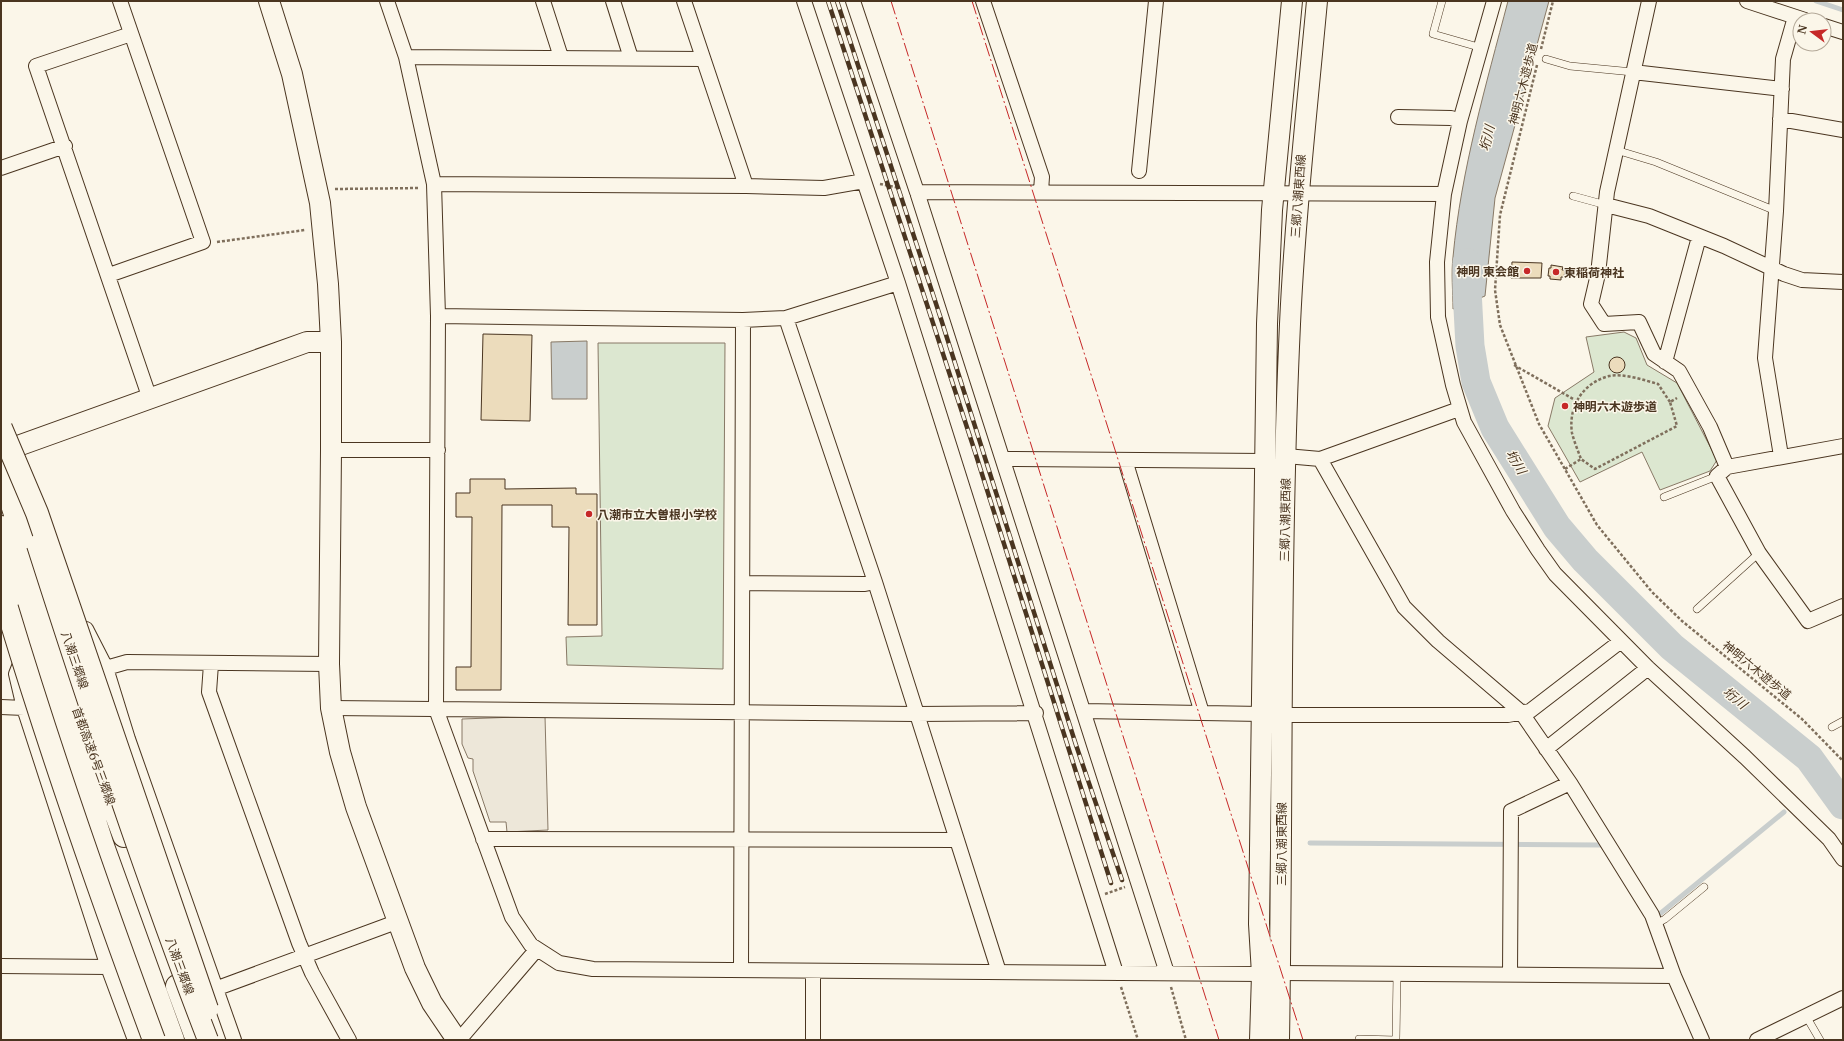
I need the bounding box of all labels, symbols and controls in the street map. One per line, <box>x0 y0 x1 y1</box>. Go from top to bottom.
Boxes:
north arrow <box>1792 12 1832 52</box>
text: N <box>1794 23 1810 35</box>
street label: 神明六木遊歩道 <box>1506 41 1540 127</box>
water label: 垳川 <box>1476 121 1499 153</box>
street label: 三郷八潮東西線 <box>1288 154 1308 238</box>
place label: 神明 東会館 <box>1456 264 1519 279</box>
place label: 東稲荷神社 <box>1564 265 1624 280</box>
marker: 神明 東会館 <box>1522 266 1532 276</box>
marker: 東稲荷神社 <box>1551 267 1561 277</box>
place label: 神明六木遊歩道 <box>1573 399 1657 414</box>
marker: 神明六木遊歩道 <box>1560 401 1570 411</box>
water label: 垳川 <box>1502 446 1531 479</box>
street label: 三郷八潮東西線 <box>1277 478 1293 562</box>
place label: 八潮市立大曽根小学校 <box>597 507 717 522</box>
marker: 八潮市立大曽根小学校 <box>584 509 594 519</box>
street label: 八潮三郷線 <box>58 629 92 691</box>
street label: 神明六木遊歩道 <box>1720 638 1794 702</box>
water label: 垳川 <box>1720 683 1752 714</box>
street label: 首都高速6号三郷線 <box>69 705 119 807</box>
street label: 三郷八潮東西線 <box>1274 802 1289 886</box>
street label: 八潮三郷線 <box>163 935 197 997</box>

